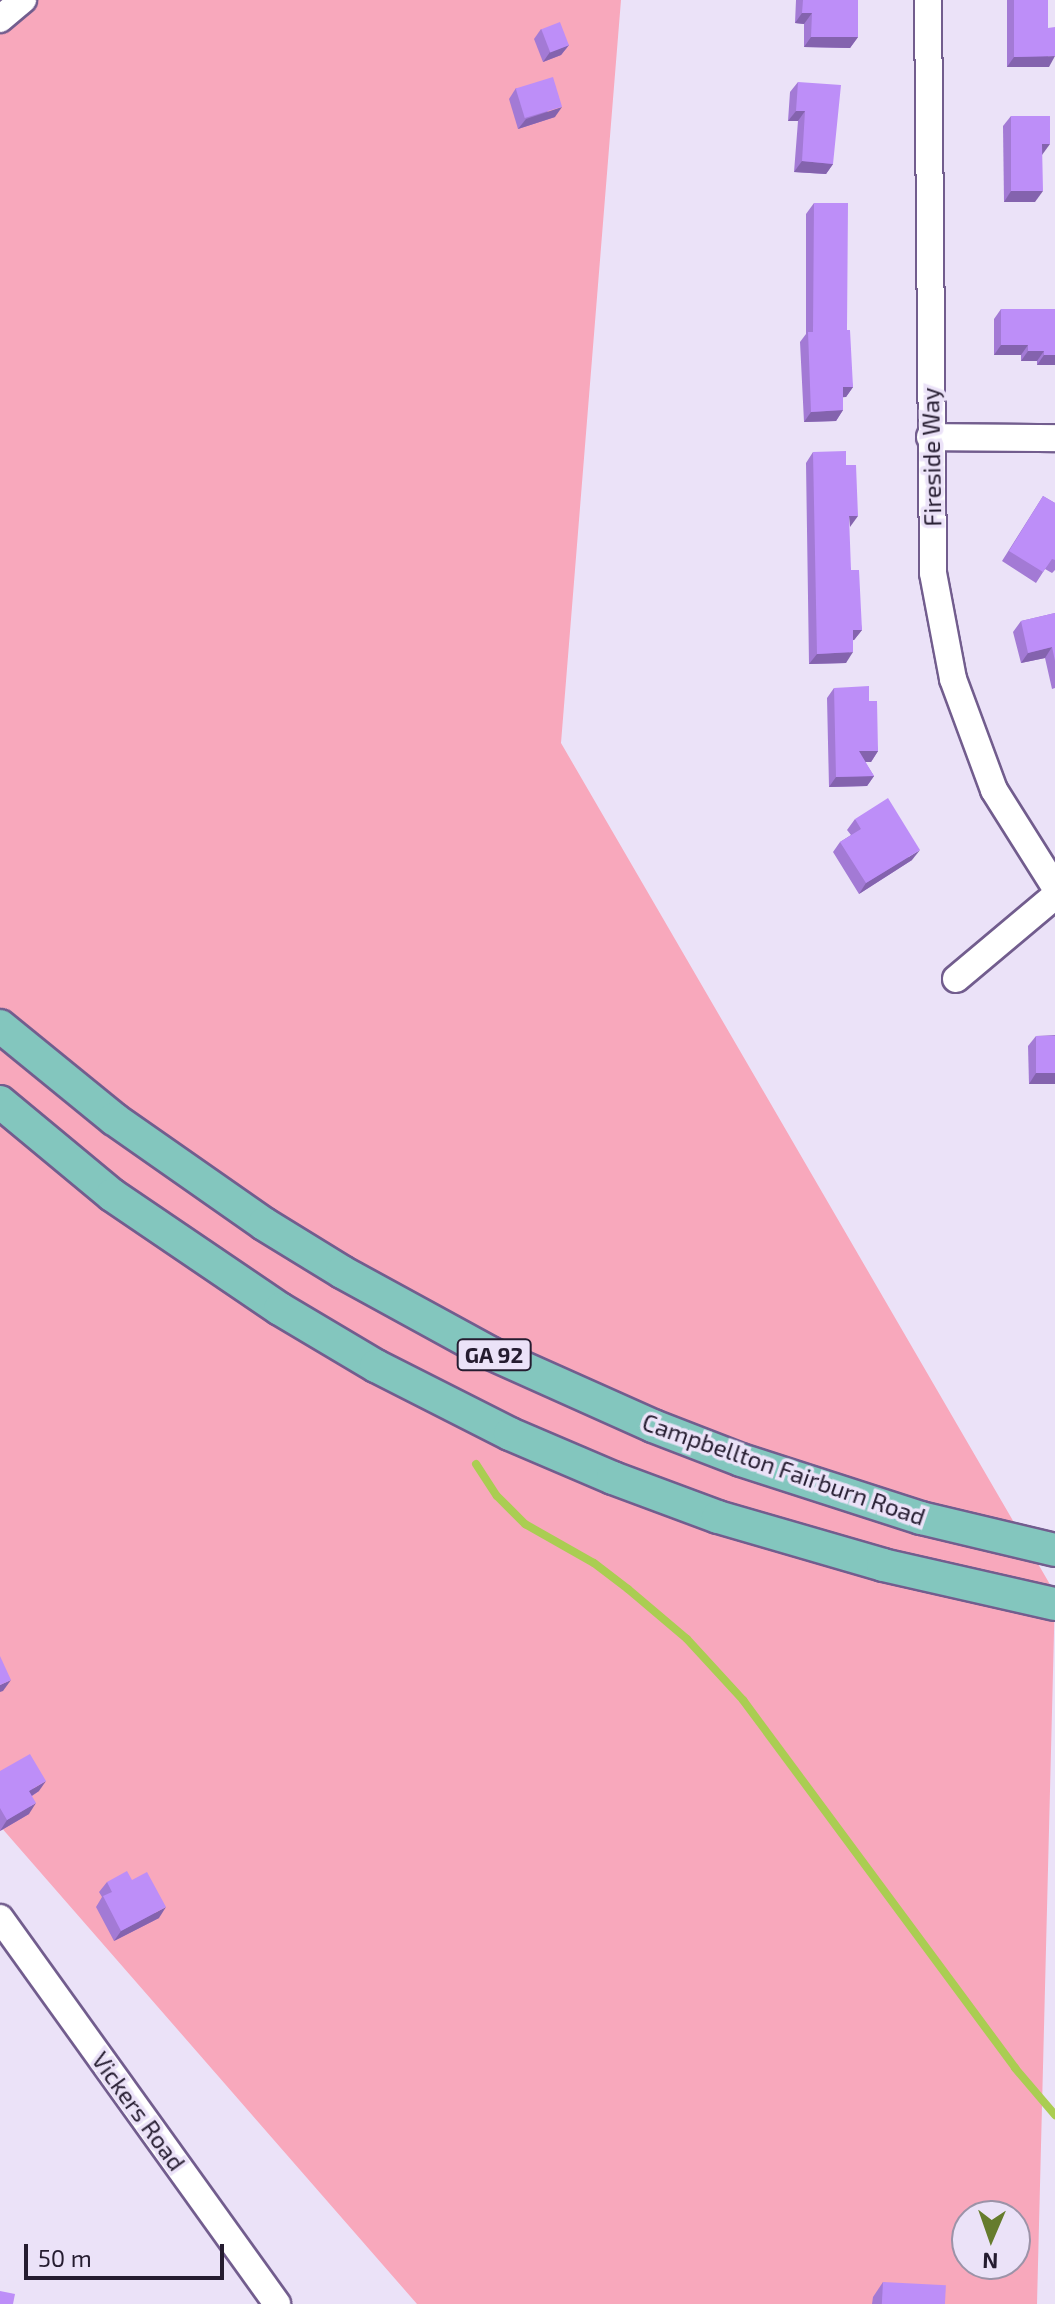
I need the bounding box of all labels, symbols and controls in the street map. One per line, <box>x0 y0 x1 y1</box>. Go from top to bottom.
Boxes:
street label: Fireside Way <box>915 387 947 527</box>
road number: GA 92 <box>456 1337 532 1373</box>
street label: Campbellton Fairburn Road <box>639 1407 929 1531</box>
street label: Vickers Road <box>86 2046 192 2176</box>
north arrow <box>951 2200 1031 2280</box>
scale bar <box>28 2228 228 2278</box>
text: 50 m <box>38 2243 92 2272</box>
text: N <box>982 2249 999 2275</box>

